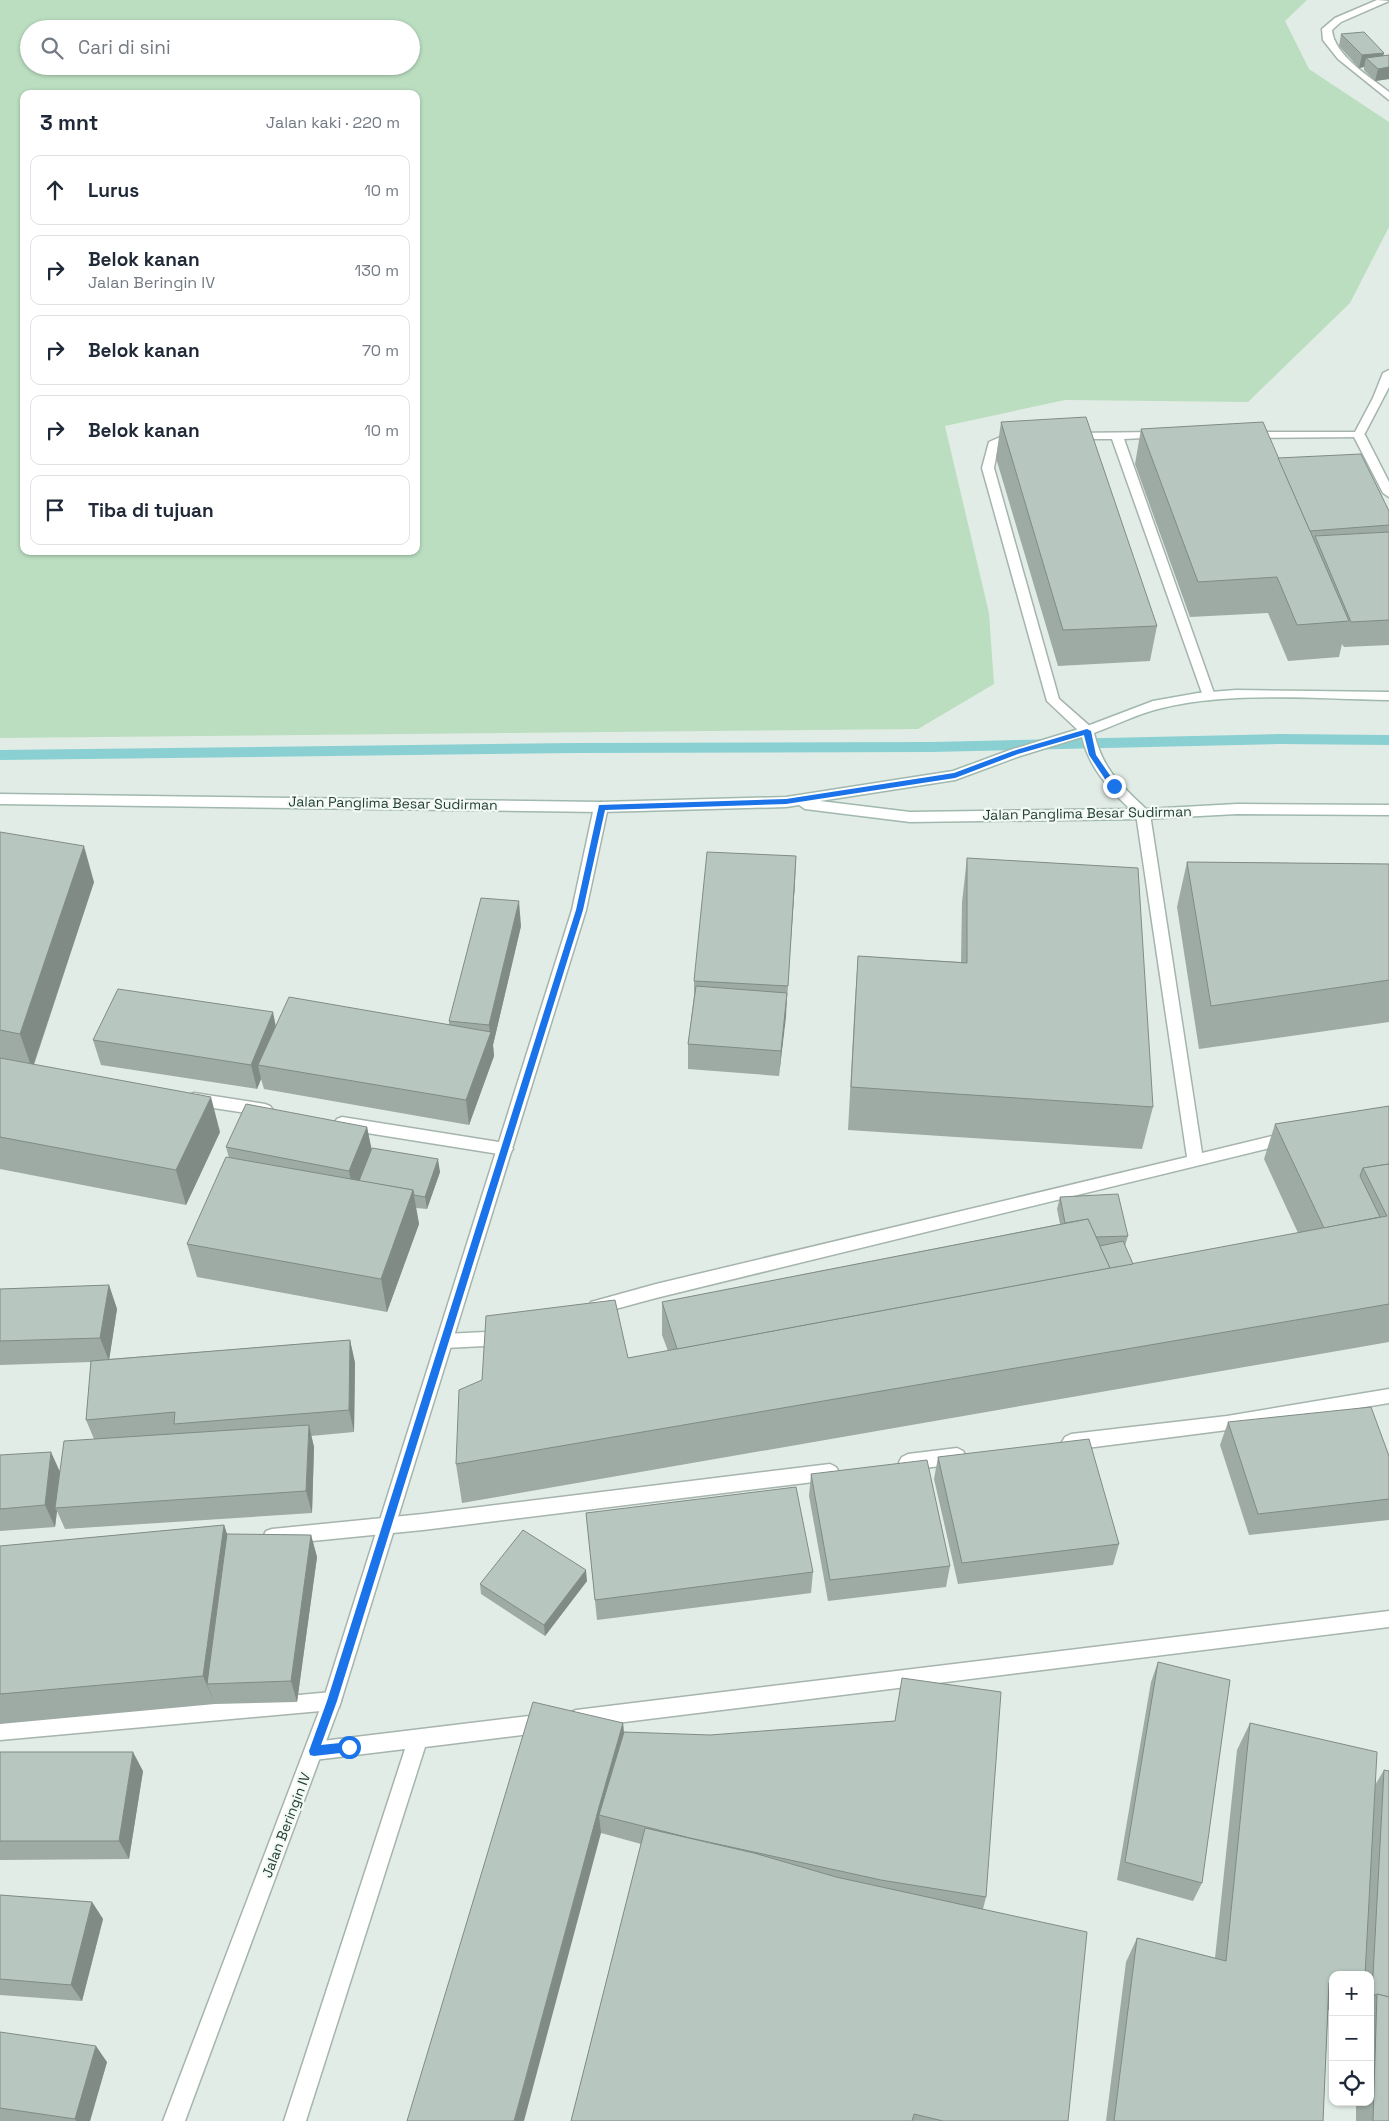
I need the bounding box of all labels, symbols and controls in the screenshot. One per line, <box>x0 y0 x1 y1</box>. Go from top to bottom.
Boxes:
search box <box>20 20 420 75</box>
icon: search <box>38 34 66 62</box>
text: Cari di sini <box>78 35 171 60</box>
text: 3 mnt <box>40 109 98 136</box>
text: Jalan kaki · 220 m <box>266 112 400 133</box>
icon: ahead <box>41 176 69 204</box>
text: Lurus <box>88 178 139 203</box>
text: 10 m <box>364 180 399 201</box>
text: Belok kanan <box>88 247 200 272</box>
icon: right <box>41 256 69 284</box>
text: 130 m <box>355 260 399 281</box>
text: Jalan Beringin IV <box>88 272 215 293</box>
icon: right <box>41 336 69 364</box>
text: Belok kanan <box>88 338 200 363</box>
text: 70 m <box>362 340 399 361</box>
icon: right <box>41 416 69 444</box>
text: Belok kanan <box>88 418 200 443</box>
text: 10 m <box>364 420 399 441</box>
icon: arrive <box>41 496 69 524</box>
text: Tiba di tujuan <box>88 498 214 523</box>
route end <box>1103 775 1126 798</box>
street label: Jalan Panglima Besar Sudirman <box>288 792 498 814</box>
street label: Jalan Panglima Besar Sudirman <box>982 802 1192 824</box>
route start <box>338 1736 361 1759</box>
street label: Jalan Beringin IV <box>258 1770 314 1880</box>
map controls <box>1329 1971 1374 2106</box>
button: + <box>1329 1971 1374 2016</box>
button: − <box>1329 2016 1374 2061</box>
button: locate <box>1329 2061 1374 2106</box>

